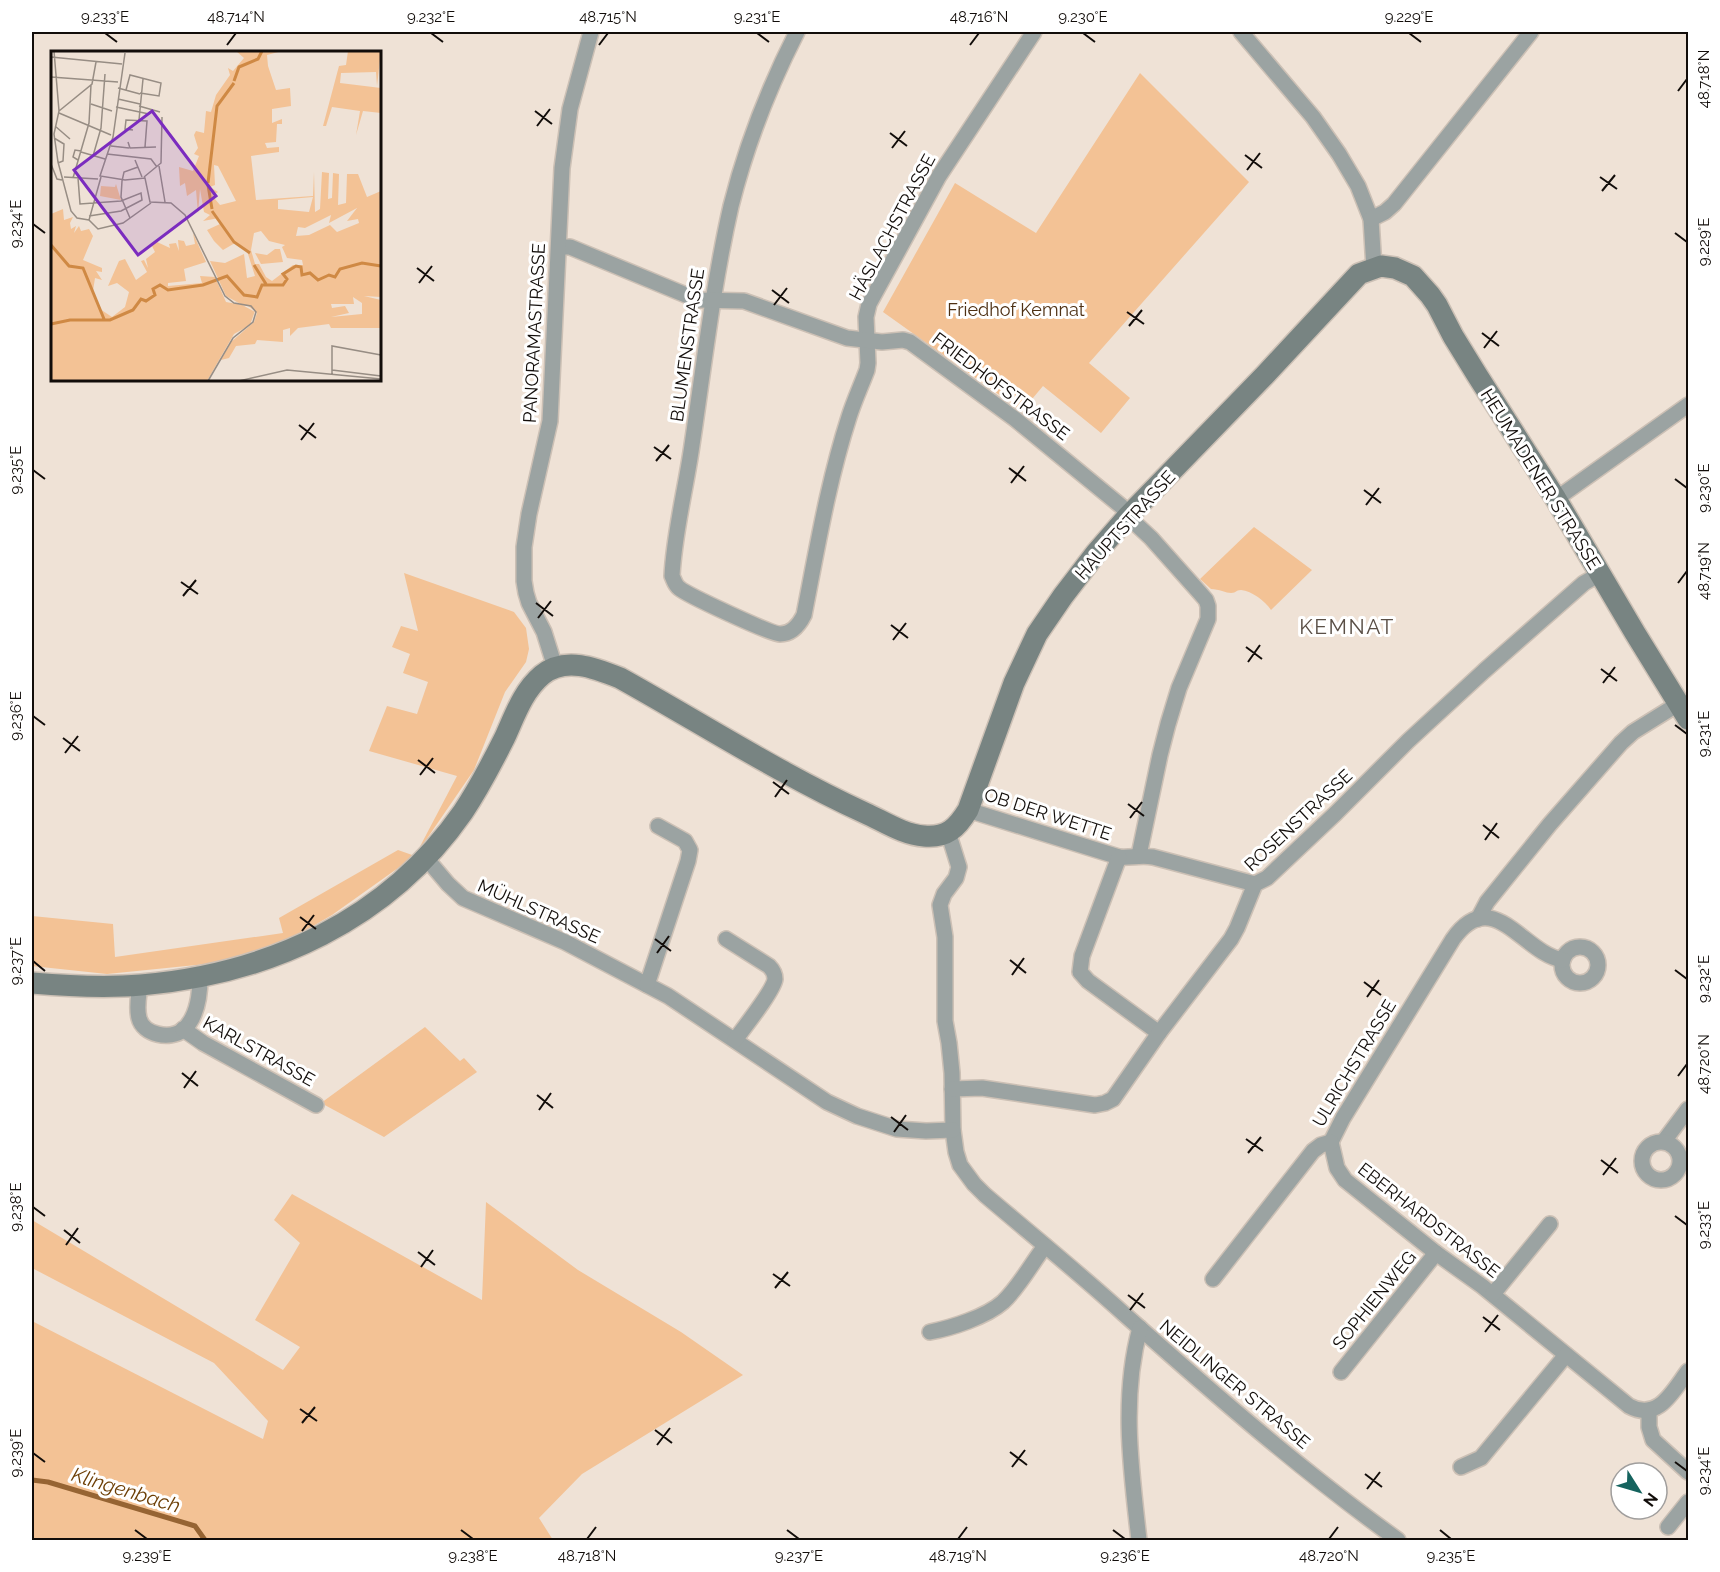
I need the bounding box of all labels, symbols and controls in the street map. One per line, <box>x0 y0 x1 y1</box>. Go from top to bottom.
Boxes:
text: 9.233°E <box>81 8 129 26</box>
text: 48.714°N <box>207 8 265 26</box>
text: 9.232°E <box>407 8 455 26</box>
text: 48.715°N <box>579 8 637 26</box>
text: 9.231°E <box>734 8 780 26</box>
text: 48.716°N <box>950 8 1008 26</box>
text: 9.230°E <box>1058 8 1108 26</box>
text: 9.229°E <box>1385 8 1433 26</box>
text: 48.718°N <box>1695 50 1713 108</box>
inset map <box>51 51 381 381</box>
street label: HÄSLACHSTRASSE <box>845 150 939 304</box>
text: 9.234°E <box>7 200 25 248</box>
text: 9.229°E <box>1695 218 1713 266</box>
street label: PANORAMASTRASSE <box>519 243 549 423</box>
street label: BLUMENSTRASSE <box>666 267 708 423</box>
park label: Friedhof Kemnat <box>947 299 1085 320</box>
street label: FRIEDHOFSTRASSE <box>928 328 1074 444</box>
street label: HEUMADENER STRASSE <box>1477 385 1605 573</box>
text: 9.235°E <box>7 446 25 494</box>
text: 9.230°E <box>1695 463 1713 513</box>
street label: HAUPTSTRASSE <box>1071 466 1179 584</box>
text: 48.719°N <box>1695 542 1713 600</box>
district label: KEMNAT <box>1299 614 1395 639</box>
text: 9.236°E <box>7 691 25 741</box>
text: 9.231°E <box>1695 711 1713 757</box>
street label: ROSENSTRASSE <box>1240 765 1356 875</box>
street label: OB DER WETTE <box>982 784 1114 844</box>
street label: MÜHLSTRASSE <box>475 875 603 947</box>
text: 9.237°E <box>7 937 25 985</box>
text: 9.232°E <box>1695 955 1713 1003</box>
street label: ULRICHSTRASSE <box>1308 996 1400 1130</box>
street label: KARLSTRASSE <box>200 1012 319 1090</box>
text: 48.720°N <box>1695 1034 1713 1094</box>
street label: EBERHARDSTRASSE <box>1354 1158 1504 1282</box>
text: 9.238°E <box>7 1182 25 1232</box>
text: 9.233°E <box>1695 1201 1713 1249</box>
street label: SOPHIENWEG <box>1328 1247 1420 1353</box>
street label: NEIDLINGER STRASSE <box>1156 1315 1314 1453</box>
text: 9.239°E <box>7 1429 25 1477</box>
text: 9.234°E <box>1695 1447 1713 1495</box>
north arrow <box>1609 1461 1669 1521</box>
water label: Klingenbach <box>69 1462 183 1518</box>
text: N <box>1639 1489 1662 1510</box>
text: 9.239°E <box>123 1547 171 1565</box>
text: 9.238°E <box>448 1547 498 1565</box>
text: 48.718°N <box>558 1547 616 1565</box>
text: 9.237°E <box>775 1547 823 1565</box>
text: 48.719°N <box>929 1547 987 1565</box>
text: 9.236°E <box>1100 1547 1150 1565</box>
text: 48.720°N <box>1299 1547 1359 1565</box>
text: 9.235°E <box>1427 1547 1475 1565</box>

